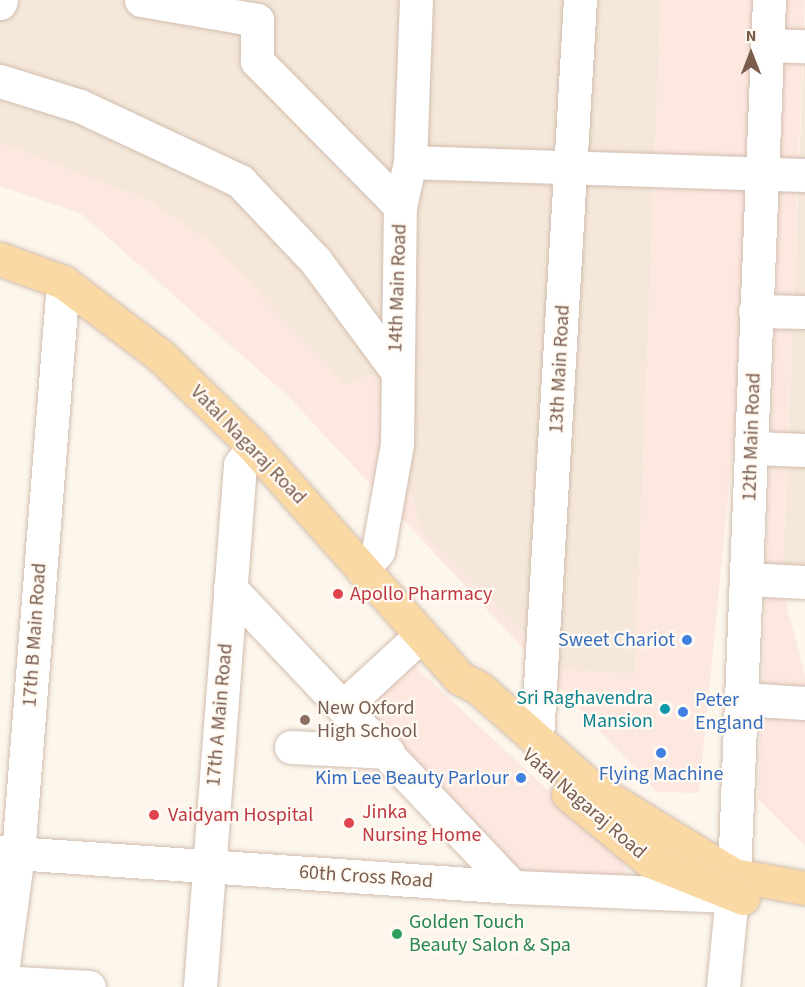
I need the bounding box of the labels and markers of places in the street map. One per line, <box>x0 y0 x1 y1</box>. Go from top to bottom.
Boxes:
place label: Apollo Pharmacy <box>350 582 492 606</box>
marker: Apollo Pharmacy <box>331 587 345 601</box>
place label: Sweet Chariot <box>558 628 675 652</box>
marker: Sweet Chariot <box>680 633 694 647</box>
place label: Sri Raghavendra Mansion <box>516 686 653 733</box>
place label: Peter England <box>695 688 764 735</box>
place label: New Oxford High School <box>317 696 417 743</box>
marker: Sri Raghavendra Mansion <box>658 702 672 716</box>
marker: Peter England <box>676 705 690 719</box>
marker: New Oxford High School <box>298 713 312 727</box>
marker: Flying Machine <box>654 746 668 760</box>
place label: Flying Machine <box>599 762 723 786</box>
place label: Kim Lee Beauty Parlour <box>315 766 509 790</box>
marker: Kim Lee Beauty Parlour <box>514 771 528 785</box>
place label: Jinka Nursing Home <box>362 800 481 847</box>
place label: Vaidyam Hospital <box>168 803 313 827</box>
marker: Vaidyam Hospital <box>145 806 163 824</box>
marker: Jinka Nursing Home <box>340 814 358 832</box>
place label: Golden Touch Beauty Salon & Spa <box>409 910 571 957</box>
marker: Golden Touch Beauty Salon & Spa <box>390 927 404 941</box>

